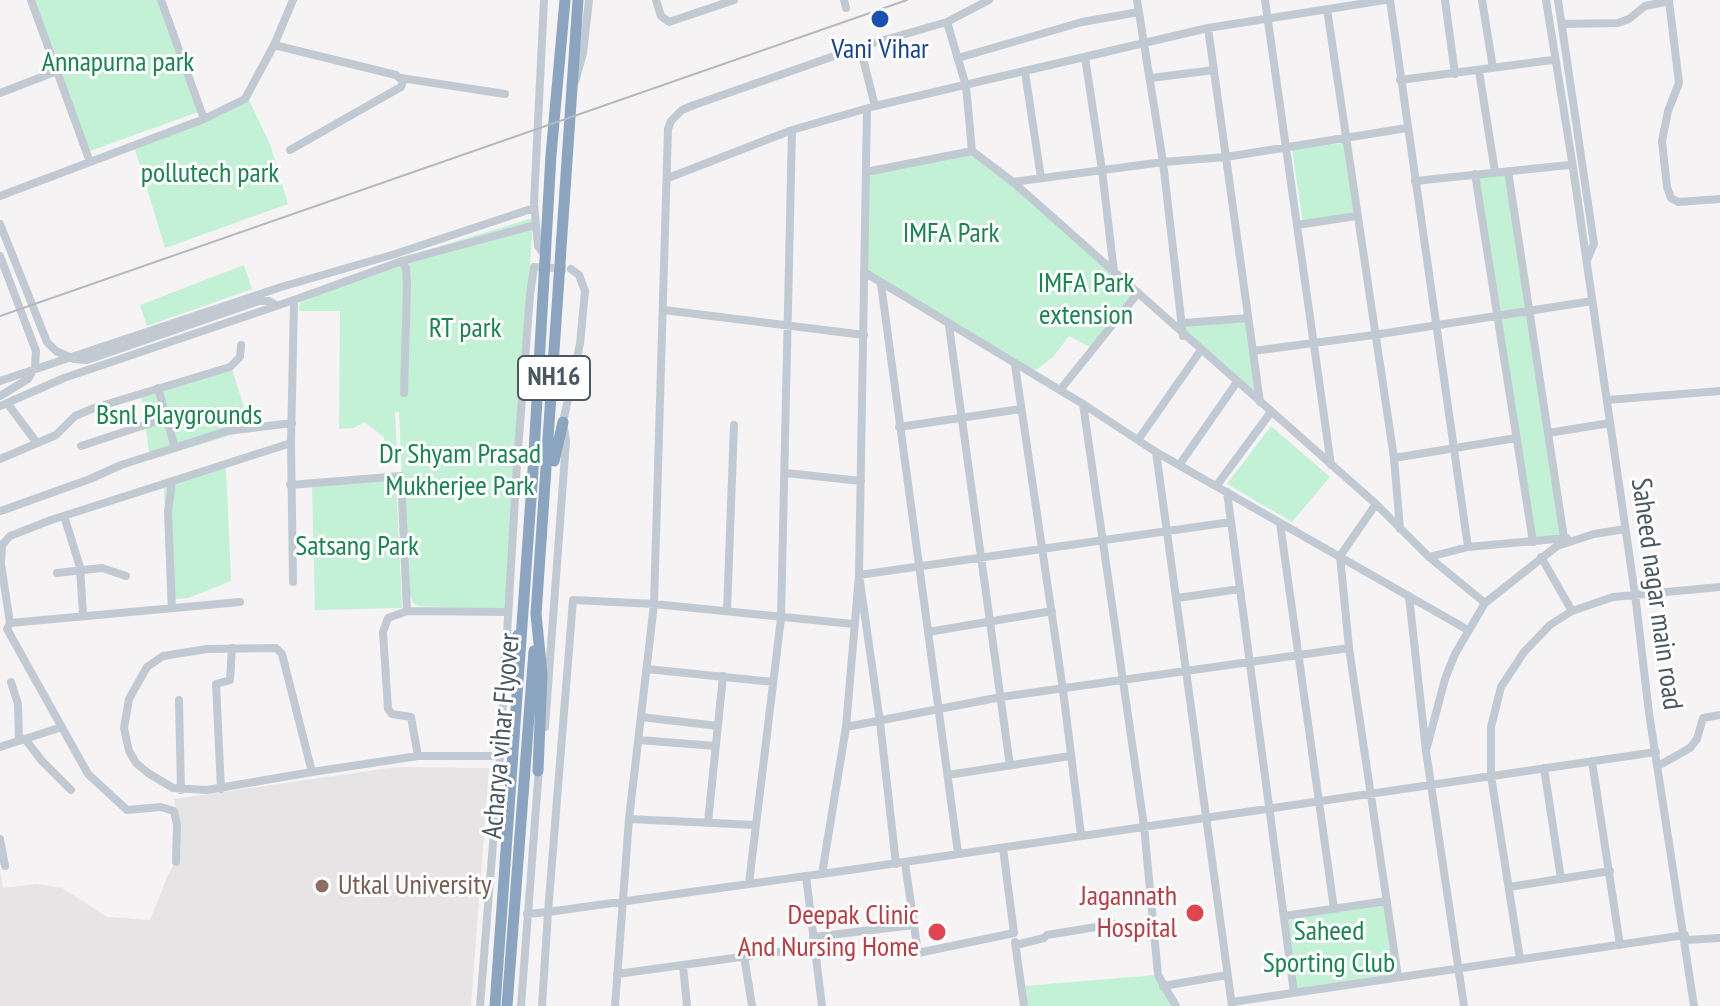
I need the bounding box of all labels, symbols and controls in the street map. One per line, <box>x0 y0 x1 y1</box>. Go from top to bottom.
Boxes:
marker: Vani Vihar <box>869 8 891 30</box>
place label: Vani Vihar <box>831 33 929 67</box>
park label: Annapurna park <box>42 46 194 80</box>
park label: pollutech park <box>141 157 279 191</box>
park label: IMFA Park <box>903 217 999 251</box>
park label: IMFA Park extension <box>1038 267 1134 333</box>
park label: RT park <box>429 312 501 346</box>
road number: NH16 <box>518 356 590 400</box>
park label: Bsnl Playgrounds <box>96 399 262 433</box>
park label: Dr Shyam Prasad Mukherjee Park <box>379 438 541 504</box>
street label: Saheed nagar main road <box>1623 476 1689 712</box>
park label: Satsang Park <box>295 530 419 564</box>
street label: Acharya vihar Flyover <box>476 632 528 840</box>
place label: Utkal University <box>338 869 491 903</box>
marker: Utkal University <box>313 877 331 895</box>
place label: Jagannath Hospital <box>1080 880 1177 946</box>
place label: Deepak Clinic And Nursing Home <box>738 899 919 965</box>
marker: Jagannath Hospital <box>1184 902 1206 924</box>
park label: Saheed Sporting Club <box>1263 915 1395 981</box>
marker: Deepak Clinic And Nursing Home <box>926 921 948 943</box>

